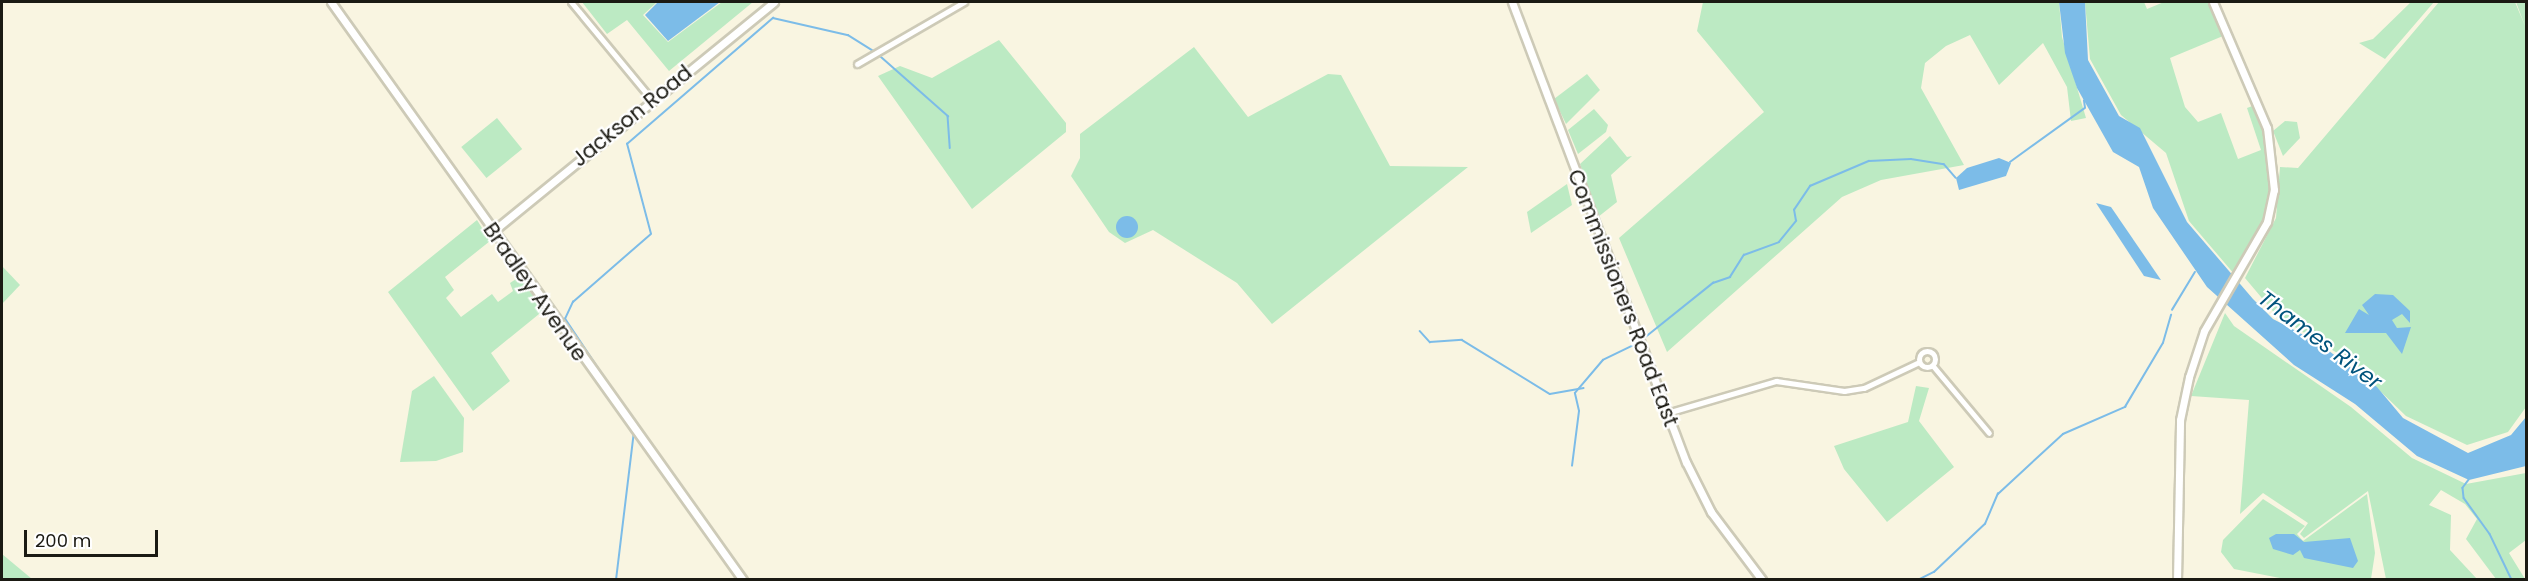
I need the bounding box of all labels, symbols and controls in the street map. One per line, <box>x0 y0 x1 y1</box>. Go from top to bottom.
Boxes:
street label: Jackson Road <box>567 60 697 172</box>
street label: Commissioners Road East <box>1562 166 1684 430</box>
street label: Bradley Avenue <box>478 218 592 366</box>
water label: Thames River <box>2253 285 2387 395</box>
scale bar <box>27 518 160 556</box>
text: 200 m <box>35 528 91 553</box>

